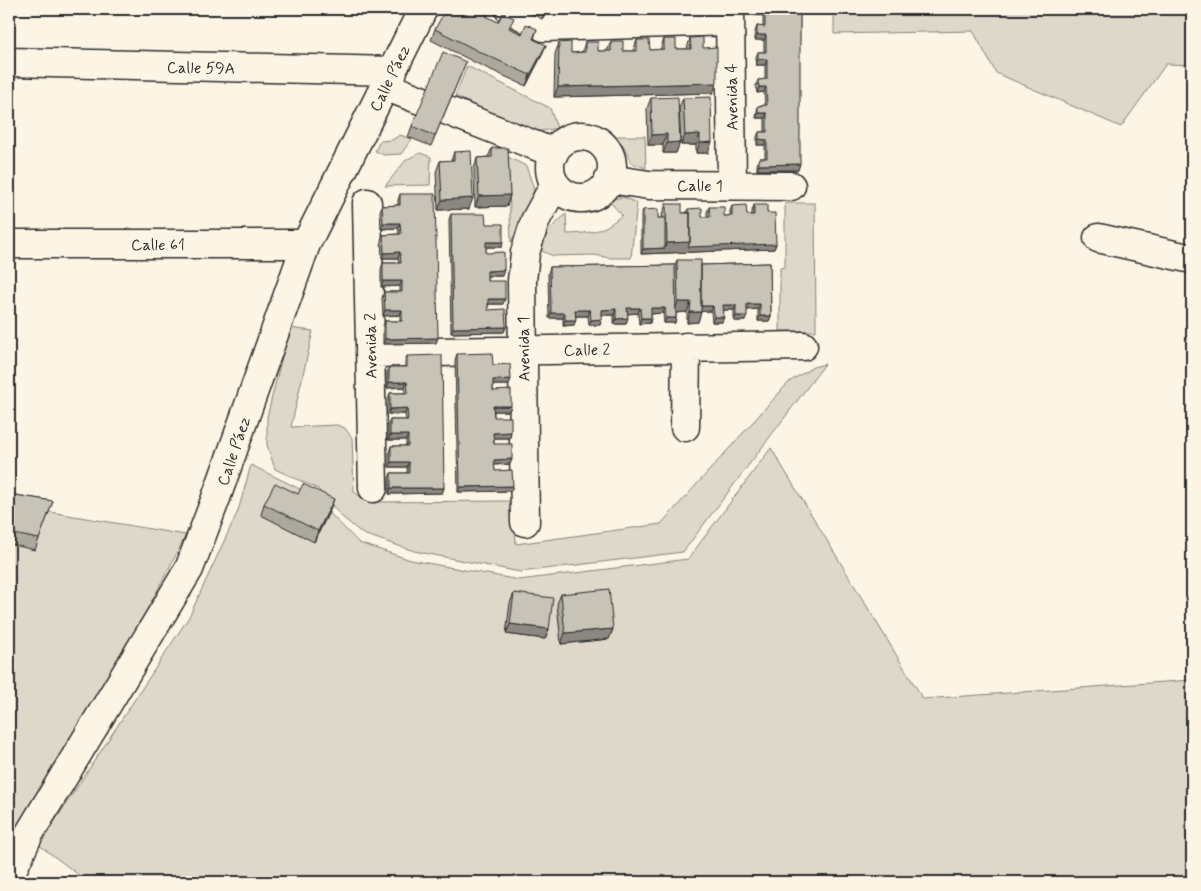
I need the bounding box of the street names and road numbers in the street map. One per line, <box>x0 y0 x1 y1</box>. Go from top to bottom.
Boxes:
street label: Calle Páez <box>365 42 416 115</box>
street label: Calle 59A <box>167 57 235 80</box>
street label: Avenida 4 <box>721 63 744 131</box>
street label: Calle 1 <box>677 176 723 197</box>
street label: Calle 61 <box>131 235 185 256</box>
street label: Avenida 2 <box>360 313 383 379</box>
street label: Avenida 1 <box>513 316 536 382</box>
street label: Calle 2 <box>564 340 611 361</box>
street label: Calle Páez <box>213 414 256 489</box>

